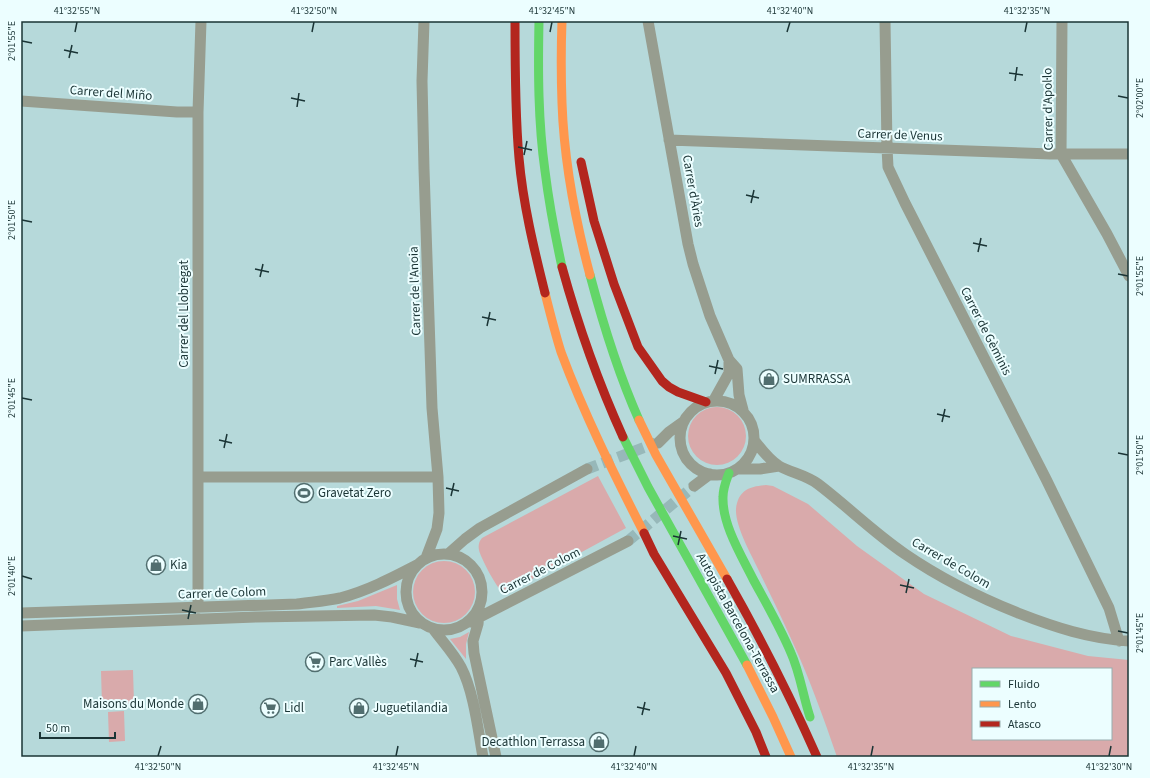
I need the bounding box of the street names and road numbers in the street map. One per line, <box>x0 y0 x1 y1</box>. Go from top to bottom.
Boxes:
street label: Carrer d'Apol·lo <box>1038 68 1058 150</box>
street label: Carrer del Miño <box>69 81 153 105</box>
street label: Carrer de Venus <box>857 125 943 146</box>
street label: Carrer d'Àries <box>678 154 708 229</box>
street label: Carrer de l'Anoia <box>404 246 426 336</box>
street label: Carrer del Llobregat <box>175 260 193 368</box>
street label: Carrer de Gèminis <box>956 284 1016 379</box>
street label: Carrer de Colom <box>908 533 994 593</box>
street label: Carrer de Colom <box>497 543 583 599</box>
street label: Autopista Barcelona-Terrassa <box>692 550 784 696</box>
street label: Carrer de Colom <box>178 582 266 604</box>

